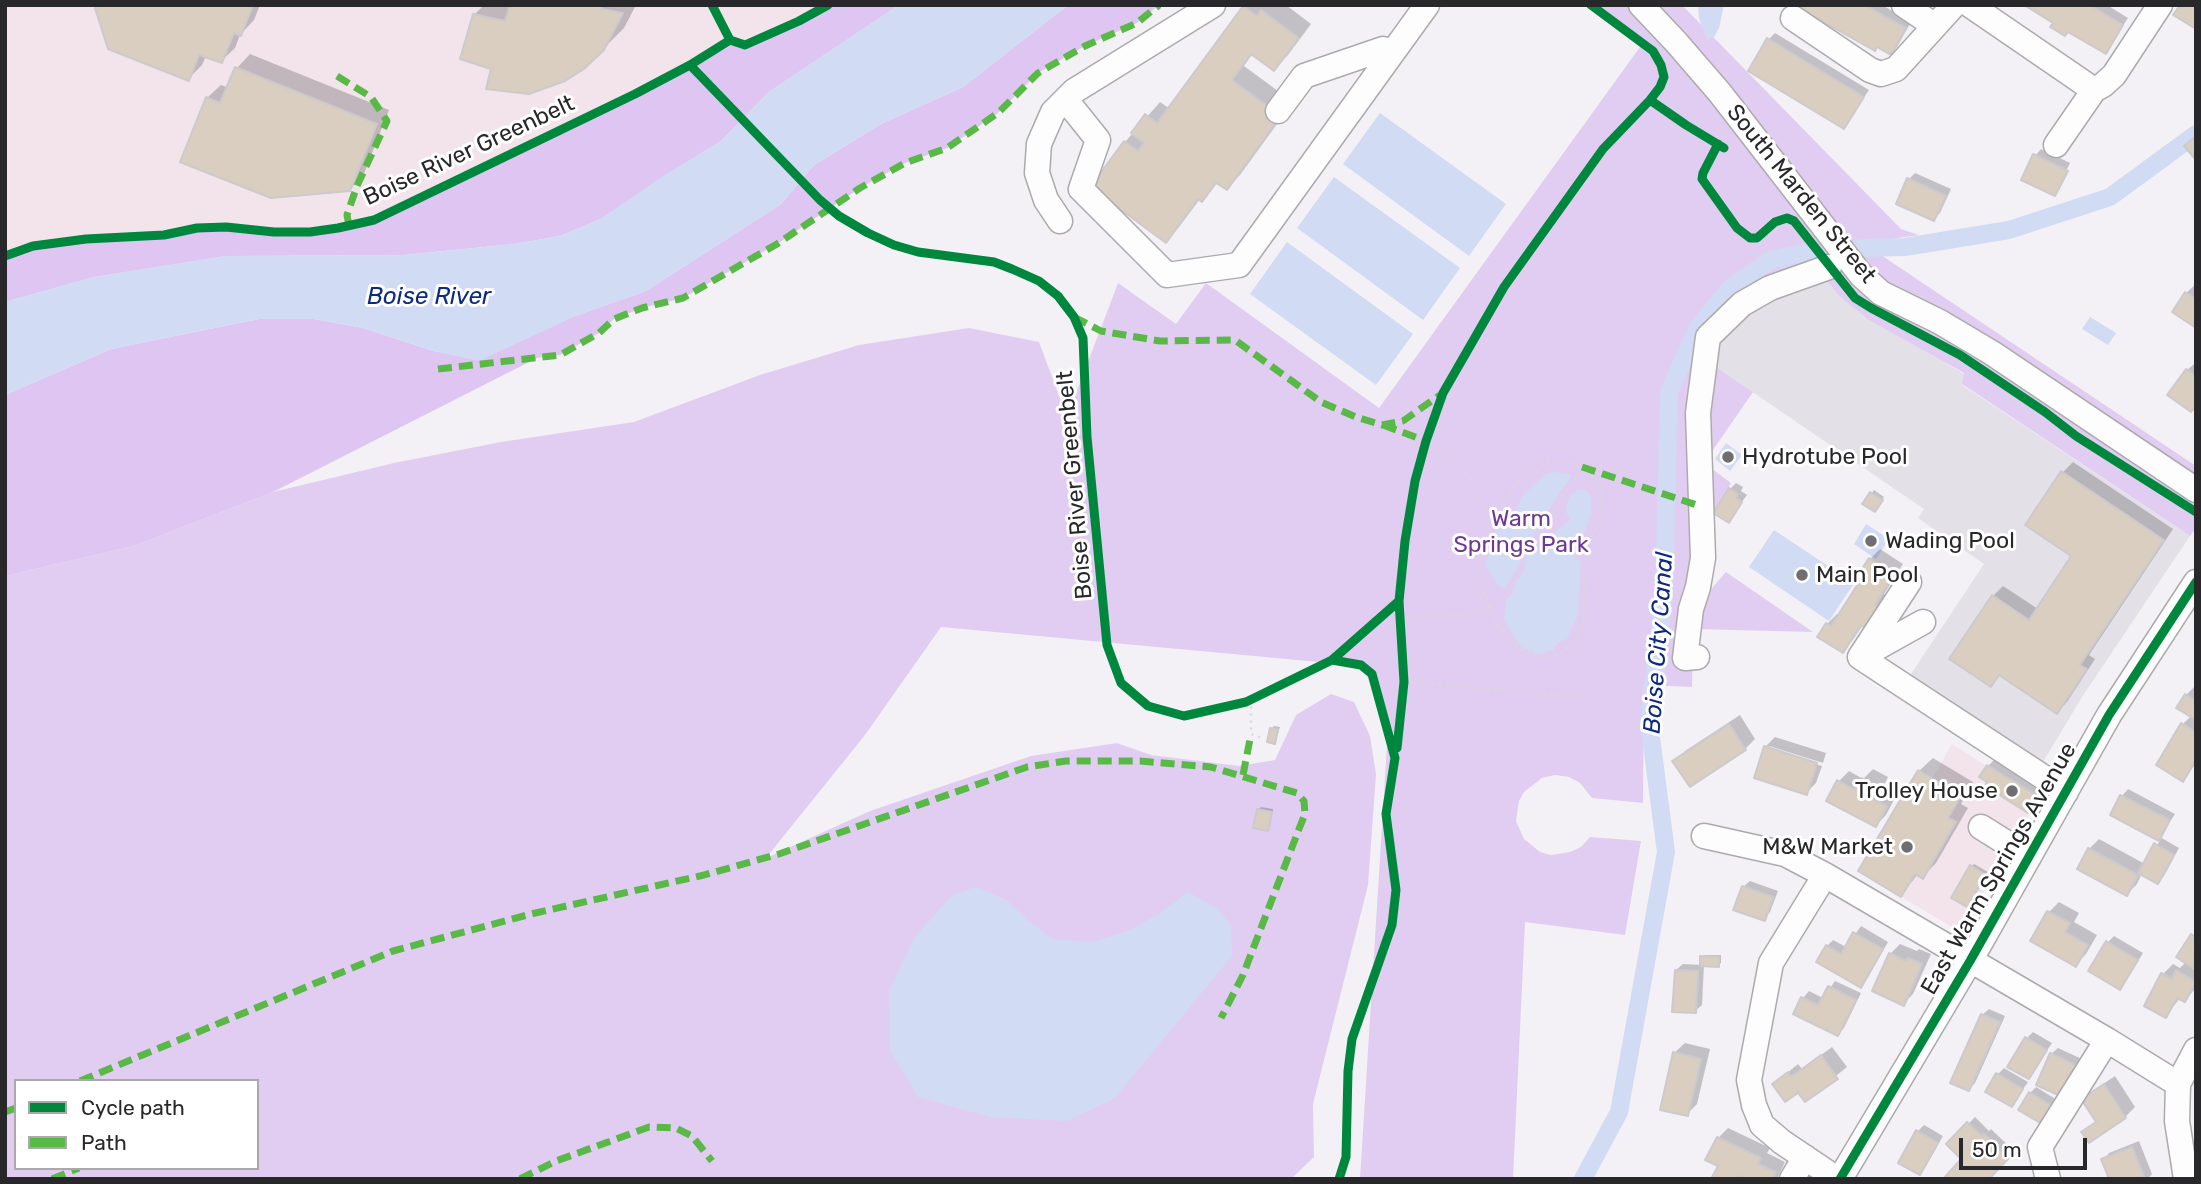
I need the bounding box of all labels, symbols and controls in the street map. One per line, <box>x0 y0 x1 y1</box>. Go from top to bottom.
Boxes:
street label: Boise River Greenbelt <box>359 90 579 212</box>
street label: South Marden Street <box>1720 99 1882 289</box>
water label: Boise River <box>367 283 491 311</box>
street label: Boise River Greenbelt <box>1051 369 1099 601</box>
place label: Hydrotube Pool <box>1742 443 1908 471</box>
marker: Hydrotube Pool <box>1720 449 1736 465</box>
park label: Warm Springs Park <box>1453 505 1589 559</box>
place label: Wading Pool <box>1885 527 2015 555</box>
marker: Wading Pool <box>1863 533 1879 549</box>
water label: Boise City Canal <box>1638 551 1680 735</box>
place label: Main Pool <box>1816 561 1919 589</box>
marker: Main Pool <box>1794 567 1810 583</box>
street label: East Warm Springs Avenue <box>1915 738 2083 1000</box>
place label: Trolley House <box>1855 777 1998 805</box>
marker: Trolley House <box>2004 783 2020 799</box>
place label: M&W Market <box>1762 833 1893 861</box>
marker: M&W Market <box>1899 839 1915 855</box>
legend <box>14 1079 259 1170</box>
text: Cycle path <box>81 1095 185 1120</box>
scale bar <box>1963 1124 2091 1168</box>
text: Path <box>81 1130 127 1155</box>
text: 50 m <box>1972 1137 2022 1162</box>

